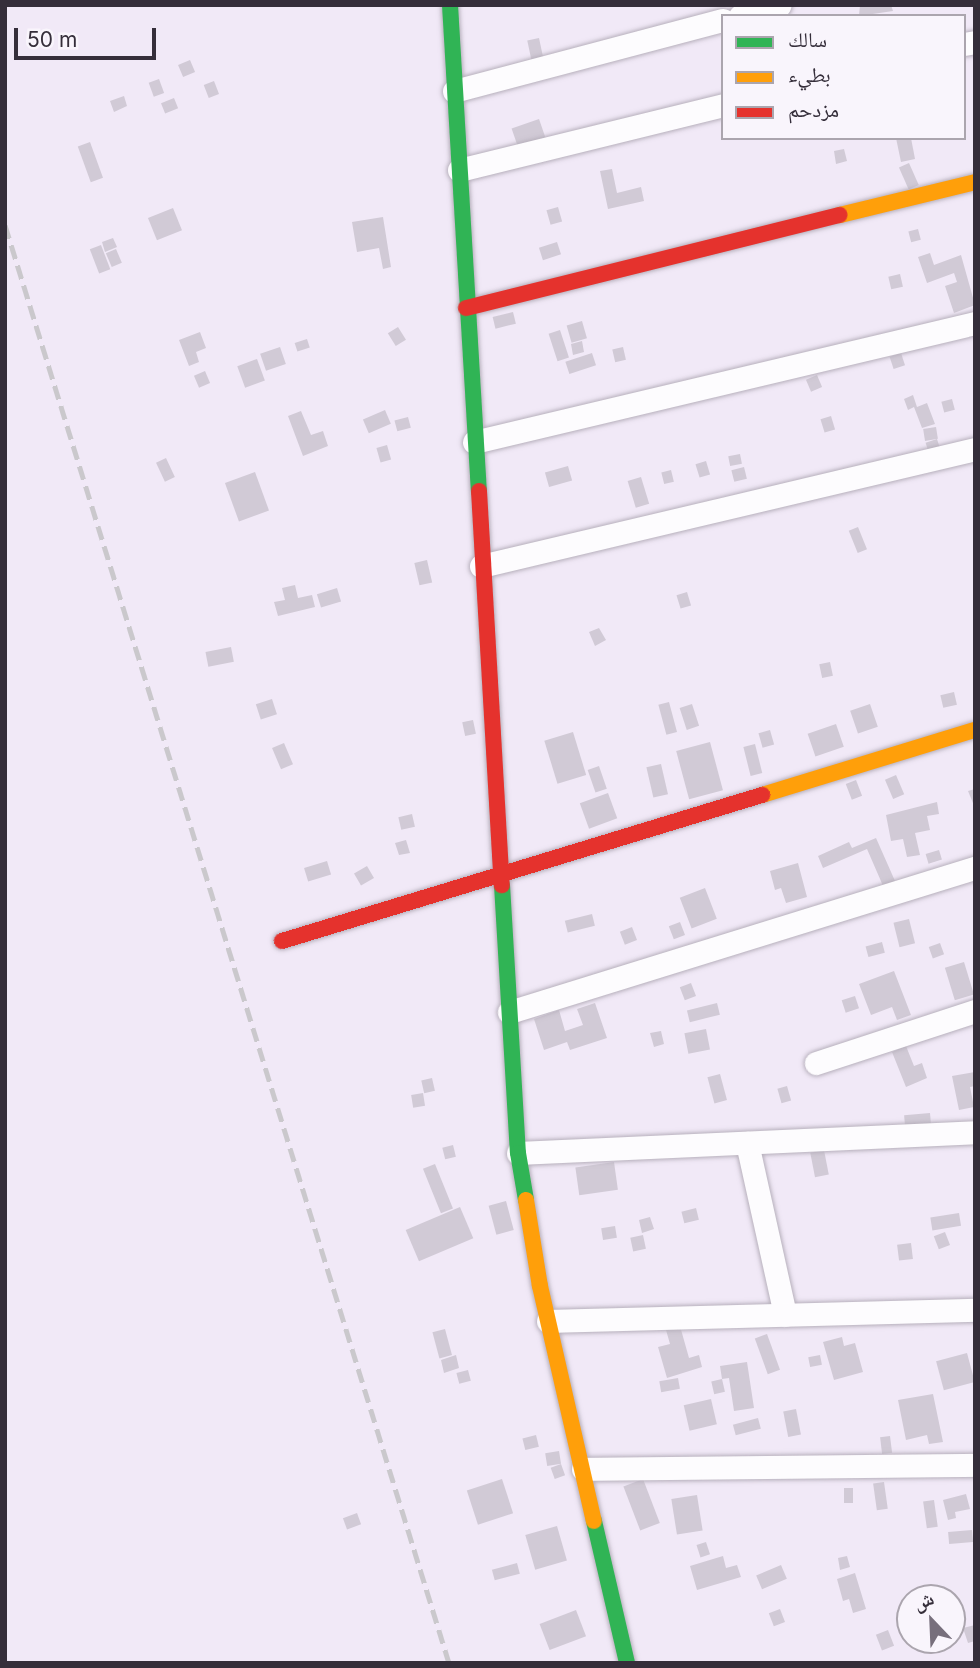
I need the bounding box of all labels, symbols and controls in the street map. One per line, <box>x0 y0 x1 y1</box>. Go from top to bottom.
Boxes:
scale bar <box>18 14 159 58</box>
legend <box>721 14 966 140</box>
text: 50 m <box>27 27 77 52</box>
text: سالك <box>788 27 827 52</box>
text: بطيء <box>788 62 831 87</box>
text: مزدحم <box>788 97 839 122</box>
north arrow <box>896 1584 966 1654</box>
text: ش <box>910 1587 937 1616</box>

